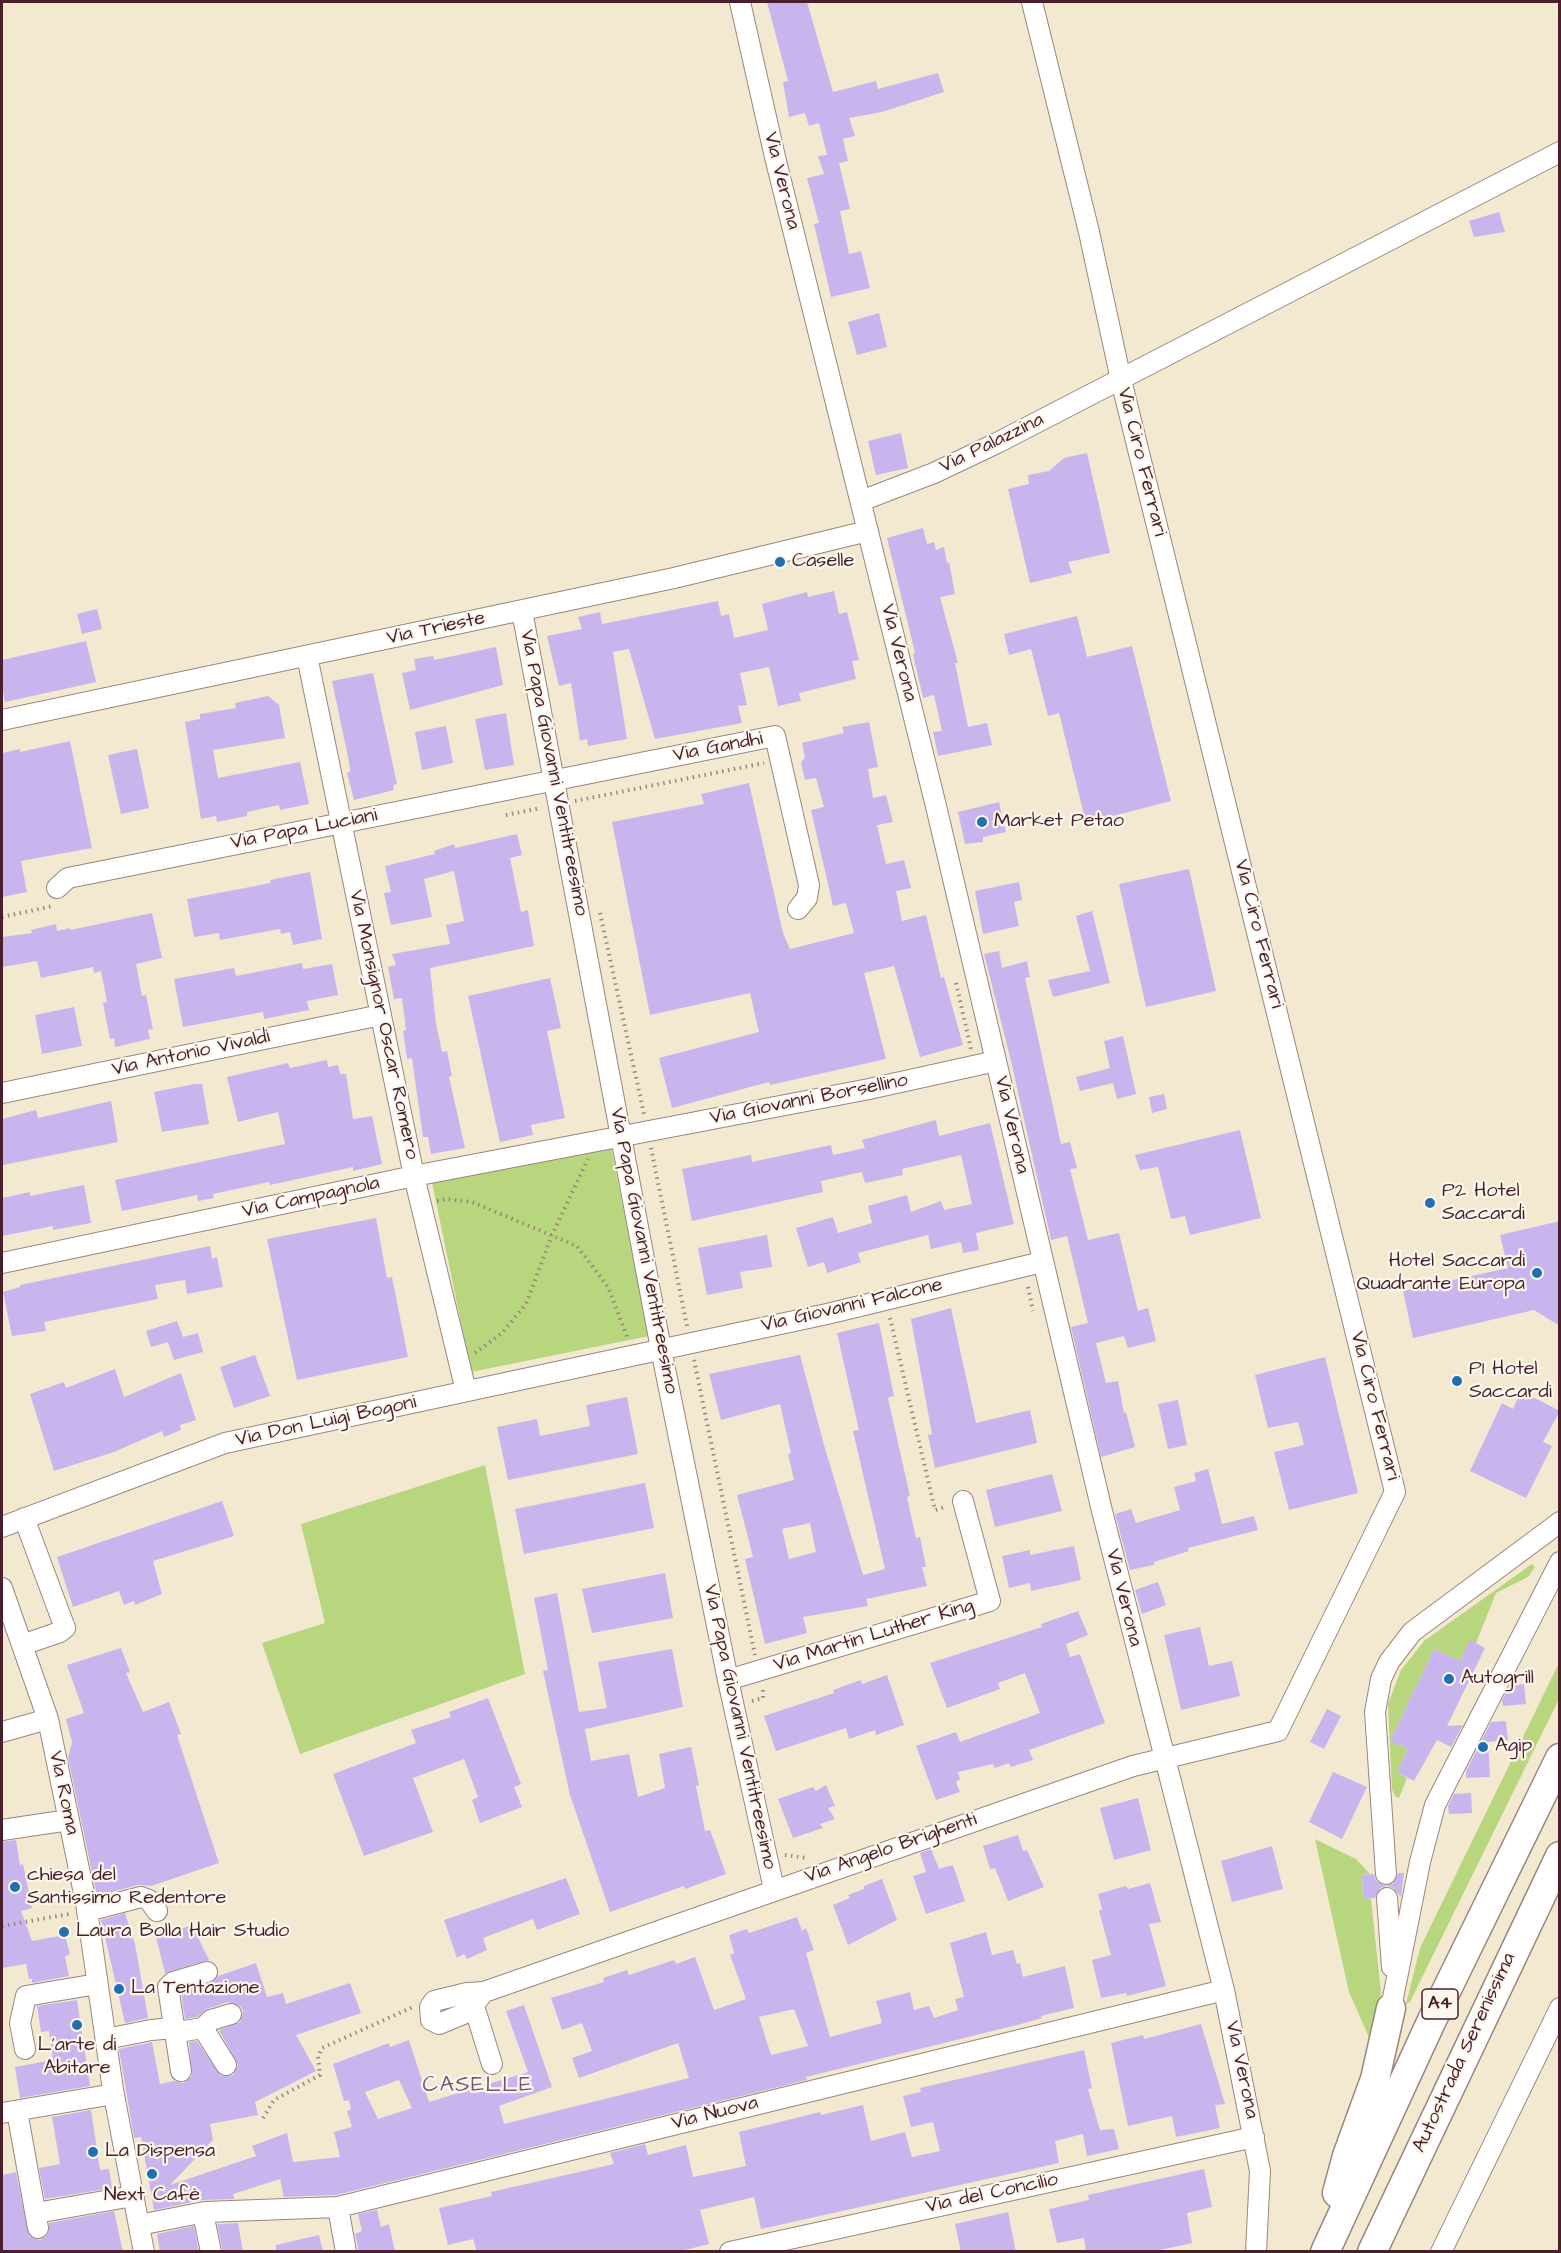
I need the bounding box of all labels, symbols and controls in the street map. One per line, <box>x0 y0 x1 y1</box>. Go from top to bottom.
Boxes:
street label: Via Verona <box>757 130 805 232</box>
street label: Via Ciro Ferrari <box>1111 385 1171 539</box>
street label: Via Palazzina <box>936 408 1048 480</box>
place label: Caselle <box>792 550 854 574</box>
marker: Caselle <box>773 555 787 569</box>
street label: Via Verona <box>874 602 922 704</box>
street label: Via Trieste <box>385 607 487 651</box>
street label: Via Papa Giovanni Ventitreesimo <box>513 628 593 918</box>
street label: Via Gandhi <box>671 728 765 768</box>
street label: Via Papa Luciani <box>229 804 379 856</box>
place label: Market Petao <box>994 810 1124 834</box>
marker: Market Petao <box>975 815 989 829</box>
street label: Via Ciro Ferrari <box>1228 857 1288 1011</box>
street label: Via Monsignor Oscar Romero <box>343 888 423 1162</box>
street label: Via Antonio Vivaldi <box>110 1026 272 1082</box>
street label: Via Giovanni Borsellino <box>708 1069 910 1131</box>
street label: Via Verona <box>988 1074 1034 1176</box>
street label: Via Papa Giovanni Ventitreesimo <box>603 1106 683 1396</box>
street label: Via Campagnola <box>240 1172 382 1224</box>
place label: P2 Hotel Saccardi <box>1442 1180 1525 1227</box>
marker: P2 Hotel Saccardi <box>1423 1196 1437 1210</box>
place label: Hotel Saccardi Quadrante Europa <box>1356 1250 1525 1297</box>
marker: Hotel Saccardi Quadrante Europa <box>1530 1266 1544 1280</box>
street label: Via Giovanni Falcone <box>759 1273 945 1339</box>
street label: Via Ciro Ferrari <box>1344 1329 1404 1483</box>
place label: P1 Hotel Saccardi <box>1469 1358 1552 1405</box>
marker: P1 Hotel Saccardi <box>1450 1374 1464 1388</box>
street label: Via Don Luigi Bogoni <box>233 1391 419 1453</box>
street label: Via Verona <box>1099 1547 1147 1649</box>
street label: Via Papa Giovanni Ventitreesimo <box>697 1582 781 1872</box>
street label: Via Martin Luther King <box>771 1594 977 1678</box>
place label: Autogrill <box>1461 1667 1534 1691</box>
marker: Autogrill <box>1442 1672 1456 1686</box>
place label: Agip <box>1495 1735 1532 1759</box>
marker: Agip <box>1476 1740 1490 1754</box>
street label: Via Roma <box>42 1749 84 1837</box>
street label: Via Angelo Brighenti <box>802 1808 980 1890</box>
place label: chiesa del Santissimo Redentore <box>27 1864 226 1911</box>
marker: chiesa del Santissimo Redentore <box>8 1880 22 1894</box>
place label: Laura Bolla Hair Studio <box>76 1920 289 1944</box>
marker: Laura Bolla Hair Studio <box>57 1925 71 1939</box>
street label: Autostrada Serenissima <box>1408 1949 1522 2157</box>
place label: La Tentazione <box>131 1977 260 2001</box>
marker: La Tentazione <box>112 1982 126 1996</box>
road number: A4 <box>1422 1989 1458 2019</box>
marker: L'arte di Abitare <box>70 2018 84 2032</box>
street label: Via Verona <box>1219 2019 1263 2121</box>
place label: L'arte di Abitare <box>38 2034 116 2081</box>
district label: CASELLE <box>423 2073 533 2099</box>
street label: Via Nuova <box>669 2092 761 2136</box>
place label: La Dispensa <box>105 2140 215 2164</box>
marker: La Dispensa <box>86 2145 100 2159</box>
marker: Next Cafè <box>145 2167 159 2181</box>
street label: Via del Concilio <box>924 2168 1060 2220</box>
place label: Next Cafè <box>104 2184 200 2208</box>

